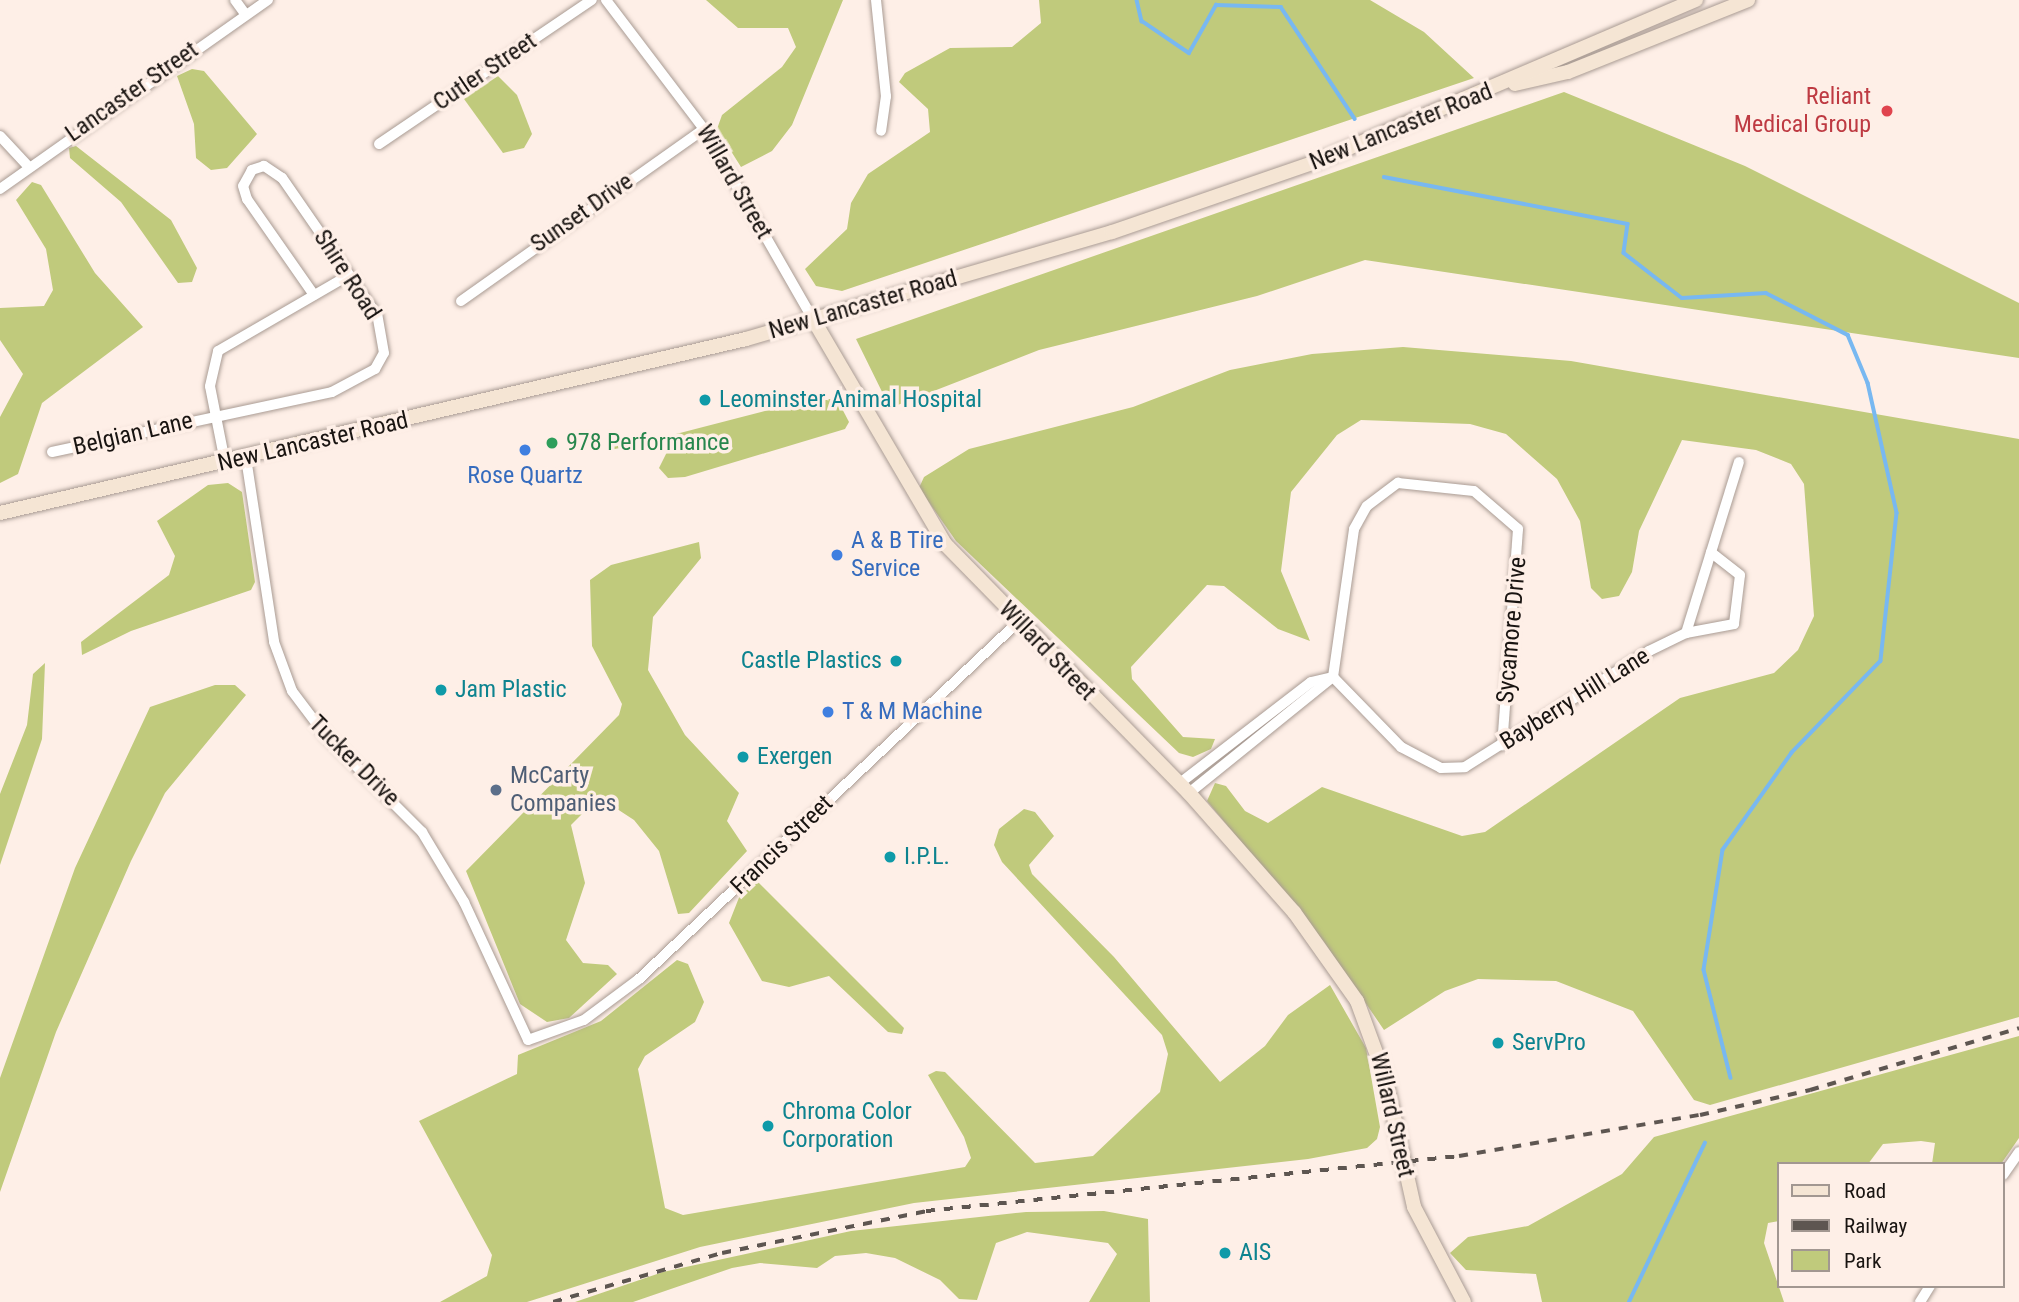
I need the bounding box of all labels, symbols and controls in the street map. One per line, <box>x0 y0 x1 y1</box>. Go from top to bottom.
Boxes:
street label: Cutler Street <box>428 27 542 117</box>
street label: Lancaster Street <box>60 36 204 148</box>
street label: New Lancaster Road <box>1305 77 1497 177</box>
place label: Reliant Medical Group <box>1734 83 1871 139</box>
marker: Reliant Medical Group <box>1877 101 1897 121</box>
street label: Willard Street <box>690 120 778 244</box>
street label: Sunset Drive <box>525 167 639 259</box>
street label: Shire Road <box>307 225 387 325</box>
street label: New Lancaster Road <box>765 264 961 346</box>
place label: Leominster Animal Hospital <box>719 386 982 414</box>
marker: Leominster Animal Hospital <box>697 392 713 408</box>
street label: Belgian Lane <box>71 406 195 462</box>
street label: New Lancaster Road <box>215 406 411 478</box>
place label: 978 Performance <box>566 429 729 457</box>
marker: 978 Performance <box>544 435 560 451</box>
marker: Rose Quartz <box>517 442 533 458</box>
place label: Rose Quartz <box>467 462 583 490</box>
place label: A & B Tire Service <box>851 527 944 583</box>
marker: A & B Tire Service <box>829 547 845 563</box>
street label: Sycamore Drive <box>1491 556 1533 704</box>
street label: Willard Street <box>993 595 1101 707</box>
street label: Bayberry Hill Lane <box>1495 642 1655 756</box>
place label: Castle Plastics <box>741 647 882 675</box>
marker: Castle Plastics <box>888 653 904 669</box>
place label: Jam Plastic <box>455 676 567 704</box>
marker: Jam Plastic <box>433 682 449 698</box>
place label: T & M Machine <box>842 698 983 726</box>
marker: T & M Machine <box>820 704 836 720</box>
street label: Tucker Drive <box>303 710 405 812</box>
place label: Exergen <box>757 743 832 771</box>
marker: Exergen <box>735 749 751 765</box>
place label: McCarty Companies <box>510 762 616 818</box>
marker: McCarty Companies <box>488 782 504 798</box>
street label: Francis Street <box>725 789 839 901</box>
place label: I.P.L. <box>904 843 950 871</box>
marker: I.P.L. <box>882 849 898 865</box>
place label: ServPro <box>1512 1029 1586 1057</box>
marker: ServPro <box>1490 1035 1506 1051</box>
street label: Willard Street <box>1364 1050 1420 1180</box>
place label: Chroma Color Corporation <box>782 1098 912 1154</box>
marker: Chroma Color Corporation <box>760 1118 776 1134</box>
legend <box>1778 1162 2005 1288</box>
text: Road <box>1844 1179 1886 1203</box>
text: Railway <box>1844 1214 1907 1238</box>
place label: AIS <box>1239 1239 1271 1267</box>
marker: AIS <box>1217 1245 1233 1261</box>
text: Park <box>1844 1249 1881 1273</box>

